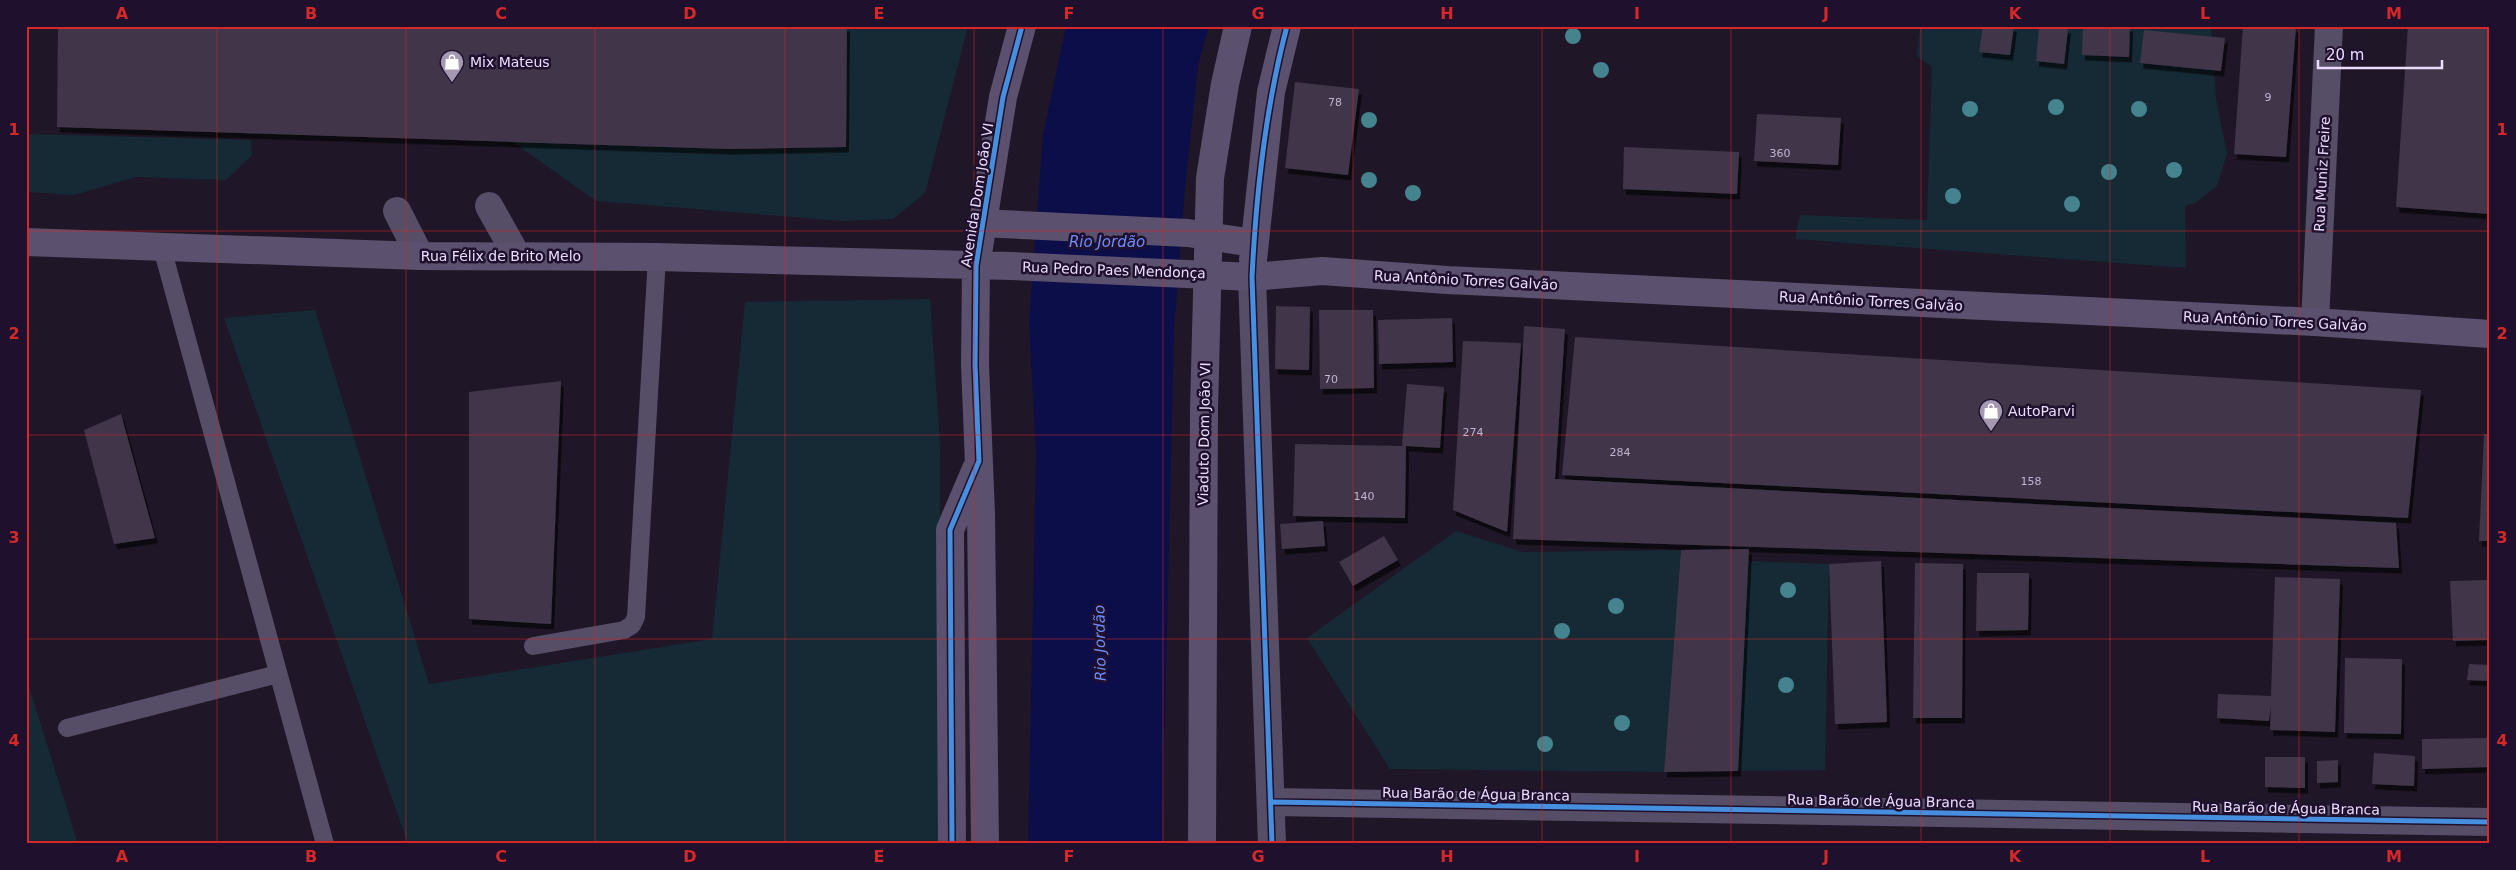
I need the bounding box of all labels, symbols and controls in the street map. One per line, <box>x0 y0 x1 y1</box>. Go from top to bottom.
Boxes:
text: A <box>116 4 129 23</box>
text: B <box>305 4 317 23</box>
text: C <box>495 4 507 23</box>
text: D <box>683 4 697 23</box>
text: E <box>874 4 884 23</box>
text: F <box>1064 4 1074 23</box>
text: G <box>1251 4 1265 23</box>
text: H <box>1440 4 1454 23</box>
text: I <box>1634 4 1640 23</box>
text: J <box>1822 4 1829 23</box>
text: K <box>2009 4 2022 23</box>
text: L <box>2200 4 2210 23</box>
text: M <box>2386 4 2402 23</box>
scale bar <box>2318 38 2442 70</box>
text: 20 m <box>2326 46 2364 64</box>
shop icon: Mix Mateus <box>439 49 465 83</box>
place label: Mix Mateus <box>470 54 550 70</box>
house number: 9 <box>2265 91 2272 104</box>
house number: 78 <box>1328 96 1342 109</box>
street label: Rua Muniz Freire <box>2311 116 2333 232</box>
text: 1 <box>8 120 20 139</box>
text: 1 <box>2496 120 2508 139</box>
street label: Avenida Dom João VI <box>958 122 996 268</box>
house number: 360 <box>1770 147 1791 160</box>
water label: Rio Jordão <box>1069 233 1145 251</box>
street label: Rua Félix de Brito Melo <box>421 248 581 264</box>
street label: Rua Pedro Paes Mendonça <box>1022 259 1206 281</box>
street label: Rua Antônio Torres Galvão <box>1374 267 1558 293</box>
street label: Rua Antônio Torres Galvão <box>1779 288 1963 314</box>
street label: Rua Antônio Torres Galvão <box>2183 308 2367 334</box>
text: 2 <box>8 324 20 343</box>
text: 2 <box>2496 324 2508 343</box>
street label: Viaduto Dom João VI <box>1195 362 1213 506</box>
house number: 70 <box>1324 373 1338 386</box>
shop icon: AutoParvi <box>1978 398 2004 432</box>
place label: AutoParvi <box>2008 403 2075 419</box>
house number: 274 <box>1463 426 1484 439</box>
house number: 284 <box>1610 446 1631 459</box>
house number: 158 <box>2021 475 2042 488</box>
house number: 140 <box>1354 490 1375 503</box>
text: 3 <box>8 528 20 547</box>
text: 3 <box>2496 528 2508 547</box>
water label: Rio Jordão <box>1090 605 1110 681</box>
text: 4 <box>8 731 20 750</box>
text: 4 <box>2496 731 2508 750</box>
street label: Rua Barão de Água Branca <box>1382 784 1570 804</box>
street label: Rua Barão de Água Branca <box>1787 791 1975 811</box>
street label: Rua Barão de Água Branca <box>2192 798 2380 818</box>
text: A <box>116 847 129 866</box>
text: B <box>305 847 317 866</box>
text: C <box>495 847 507 866</box>
text: D <box>683 847 697 866</box>
text: E <box>874 847 884 866</box>
text: F <box>1064 847 1074 866</box>
text: G <box>1251 847 1265 866</box>
text: H <box>1440 847 1454 866</box>
text: I <box>1634 847 1640 866</box>
text: J <box>1822 847 1829 866</box>
text: K <box>2009 847 2022 866</box>
text: L <box>2200 847 2210 866</box>
text: M <box>2386 847 2402 866</box>

